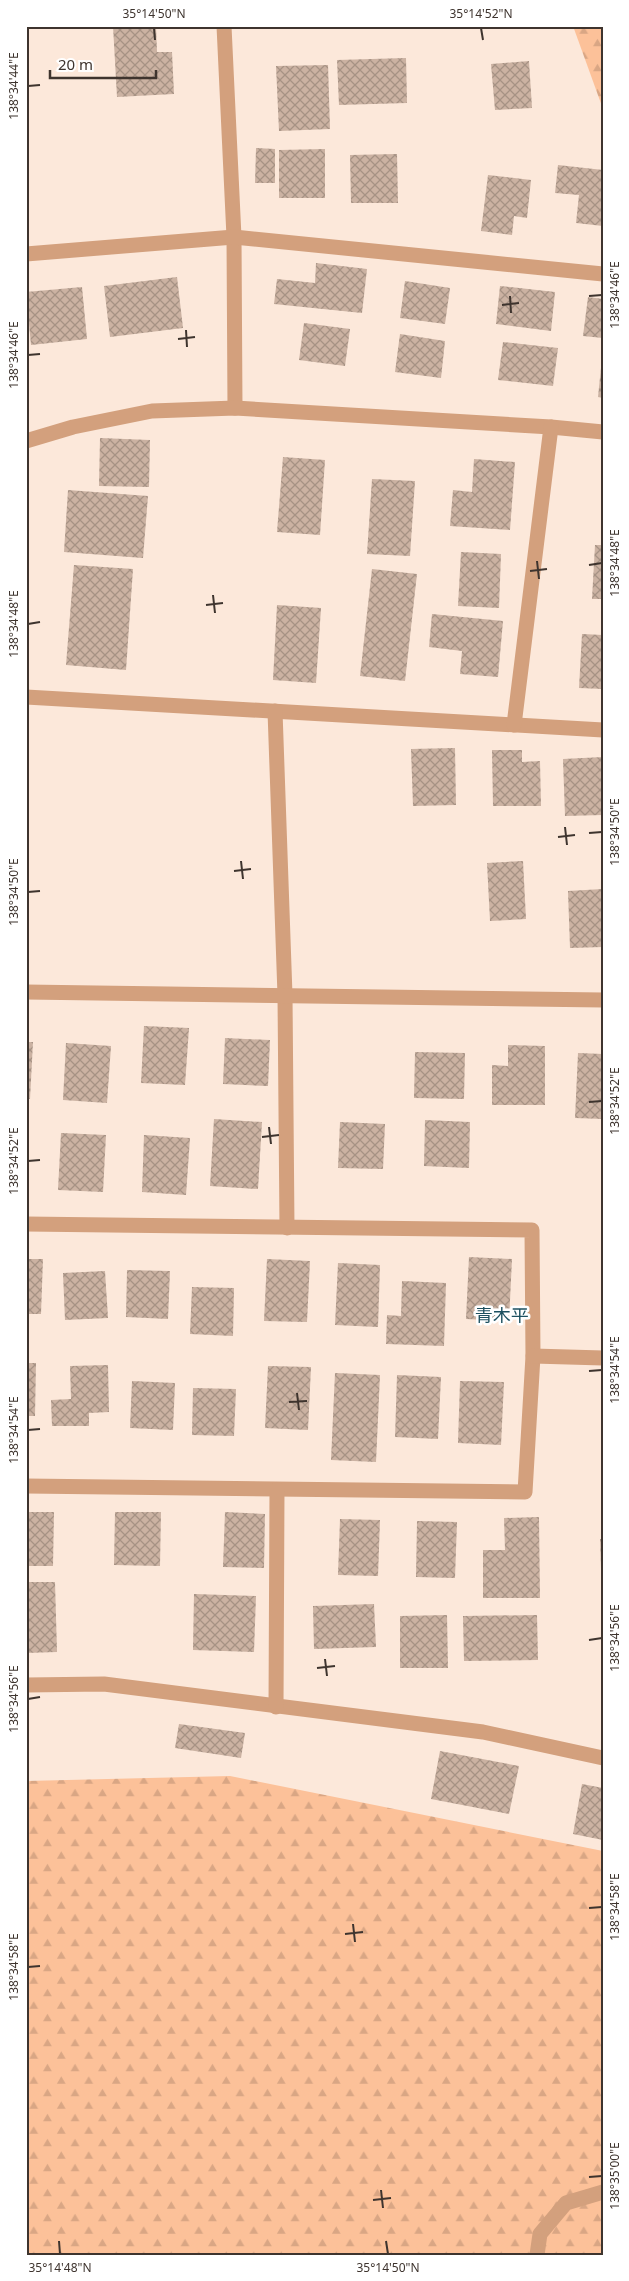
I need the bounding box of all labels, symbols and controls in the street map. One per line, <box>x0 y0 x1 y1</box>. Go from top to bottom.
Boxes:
text: 35°14'50"N <box>122 5 186 22</box>
text: 35°14'52"N <box>449 5 513 22</box>
scale bar <box>50 48 156 80</box>
text: 138°34'44"E <box>5 52 22 120</box>
text: 20 m <box>58 54 93 74</box>
text: 138°34'46"E <box>606 261 623 329</box>
text: 138°34'46"E <box>5 321 22 389</box>
text: 138°34'48"E <box>606 529 623 597</box>
text: 138°34'48"E <box>5 590 22 658</box>
text: 138°34'50"E <box>606 798 623 866</box>
text: 138°34'50"E <box>5 858 22 926</box>
text: 138°34'52"E <box>606 1067 623 1135</box>
text: 138°34'52"E <box>5 1127 22 1195</box>
district label: 青木平 <box>475 1303 529 1327</box>
text: 138°34'54"E <box>606 1336 623 1404</box>
text: 138°34'54"E <box>5 1396 22 1464</box>
text: 138°34'56"E <box>606 1604 623 1672</box>
text: 138°34'56"E <box>5 1665 22 1733</box>
text: 138°34'58"E <box>606 1873 623 1941</box>
text: 138°34'58"E <box>5 1933 22 2001</box>
text: 138°35'00"E <box>606 2142 623 2210</box>
text: 35°14'48"N <box>28 2259 92 2276</box>
text: 35°14'50"N <box>356 2259 420 2276</box>

